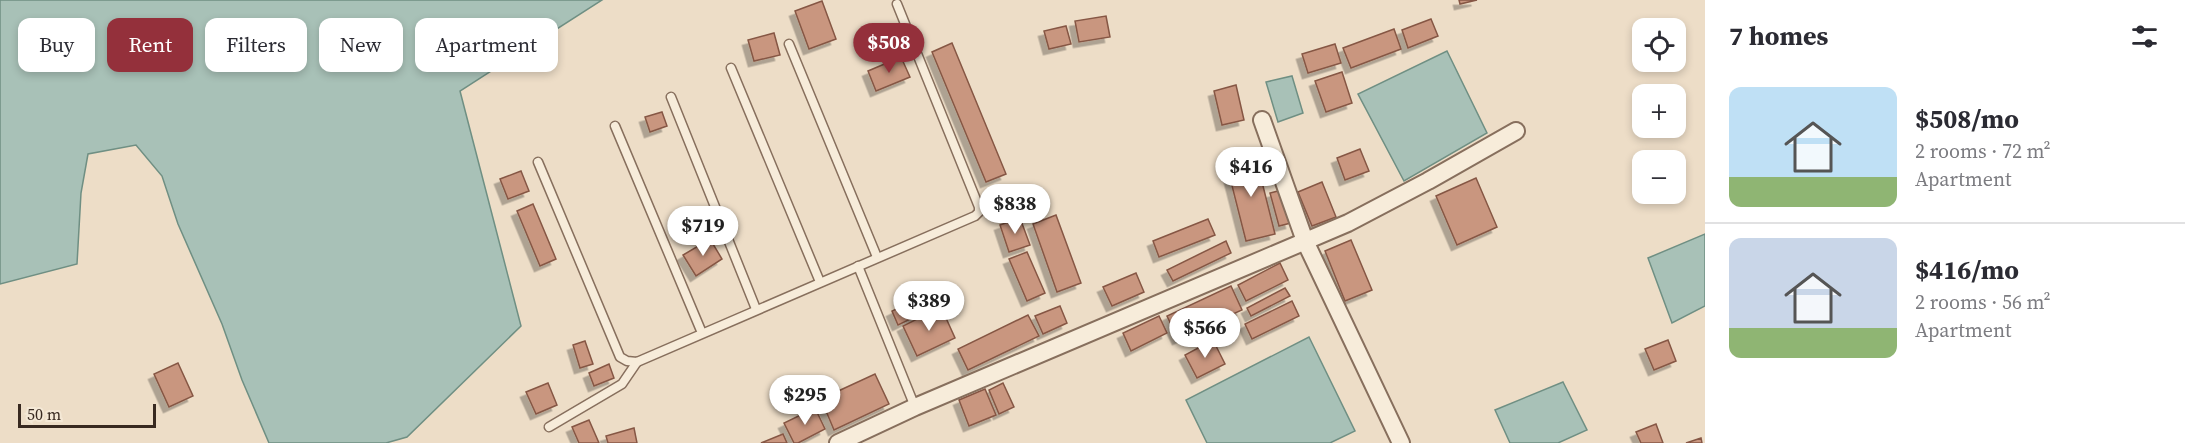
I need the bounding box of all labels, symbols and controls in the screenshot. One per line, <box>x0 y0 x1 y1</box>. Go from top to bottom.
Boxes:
chip: Buy <box>18 18 95 72</box>
chip: Rent <box>107 18 193 72</box>
chip: Filters <box>205 18 307 72</box>
chip: New <box>319 18 403 72</box>
chip: Apartment <box>415 18 558 72</box>
map controls <box>1632 18 1686 204</box>
button: locate <box>1632 18 1686 72</box>
text: 7 homes <box>1729 18 1828 54</box>
icon: filters <box>2128 20 2161 53</box>
pin: $508 <box>853 23 925 74</box>
text: $508 <box>867 28 911 56</box>
button: + <box>1632 84 1686 138</box>
text: $508/mo <box>1915 101 2019 137</box>
icon: home <box>1777 111 1849 183</box>
text: 2 rooms · 72 m² <box>1915 137 2051 165</box>
pin: $416 <box>1215 147 1287 198</box>
button: − <box>1632 150 1686 204</box>
text: $416 <box>1229 152 1273 180</box>
text: Apartment <box>1915 165 2012 193</box>
pin: $838 <box>979 184 1051 235</box>
text: $838 <box>993 189 1037 217</box>
pin: $719 <box>667 206 739 257</box>
text: $719 <box>681 211 725 239</box>
text: $416/mo <box>1915 252 2019 288</box>
icon: home <box>1777 262 1849 334</box>
pin: $389 <box>893 281 965 332</box>
text: $389 <box>907 286 951 314</box>
text: 2 rooms · 56 m² <box>1915 288 2051 316</box>
pin: $566 <box>1169 308 1241 359</box>
text: $566 <box>1183 313 1227 341</box>
text: Apartment <box>1915 316 2012 344</box>
pin: $295 <box>769 375 841 426</box>
text: $295 <box>783 380 827 408</box>
scale bar <box>18 401 156 428</box>
text: 50 m <box>27 403 61 425</box>

